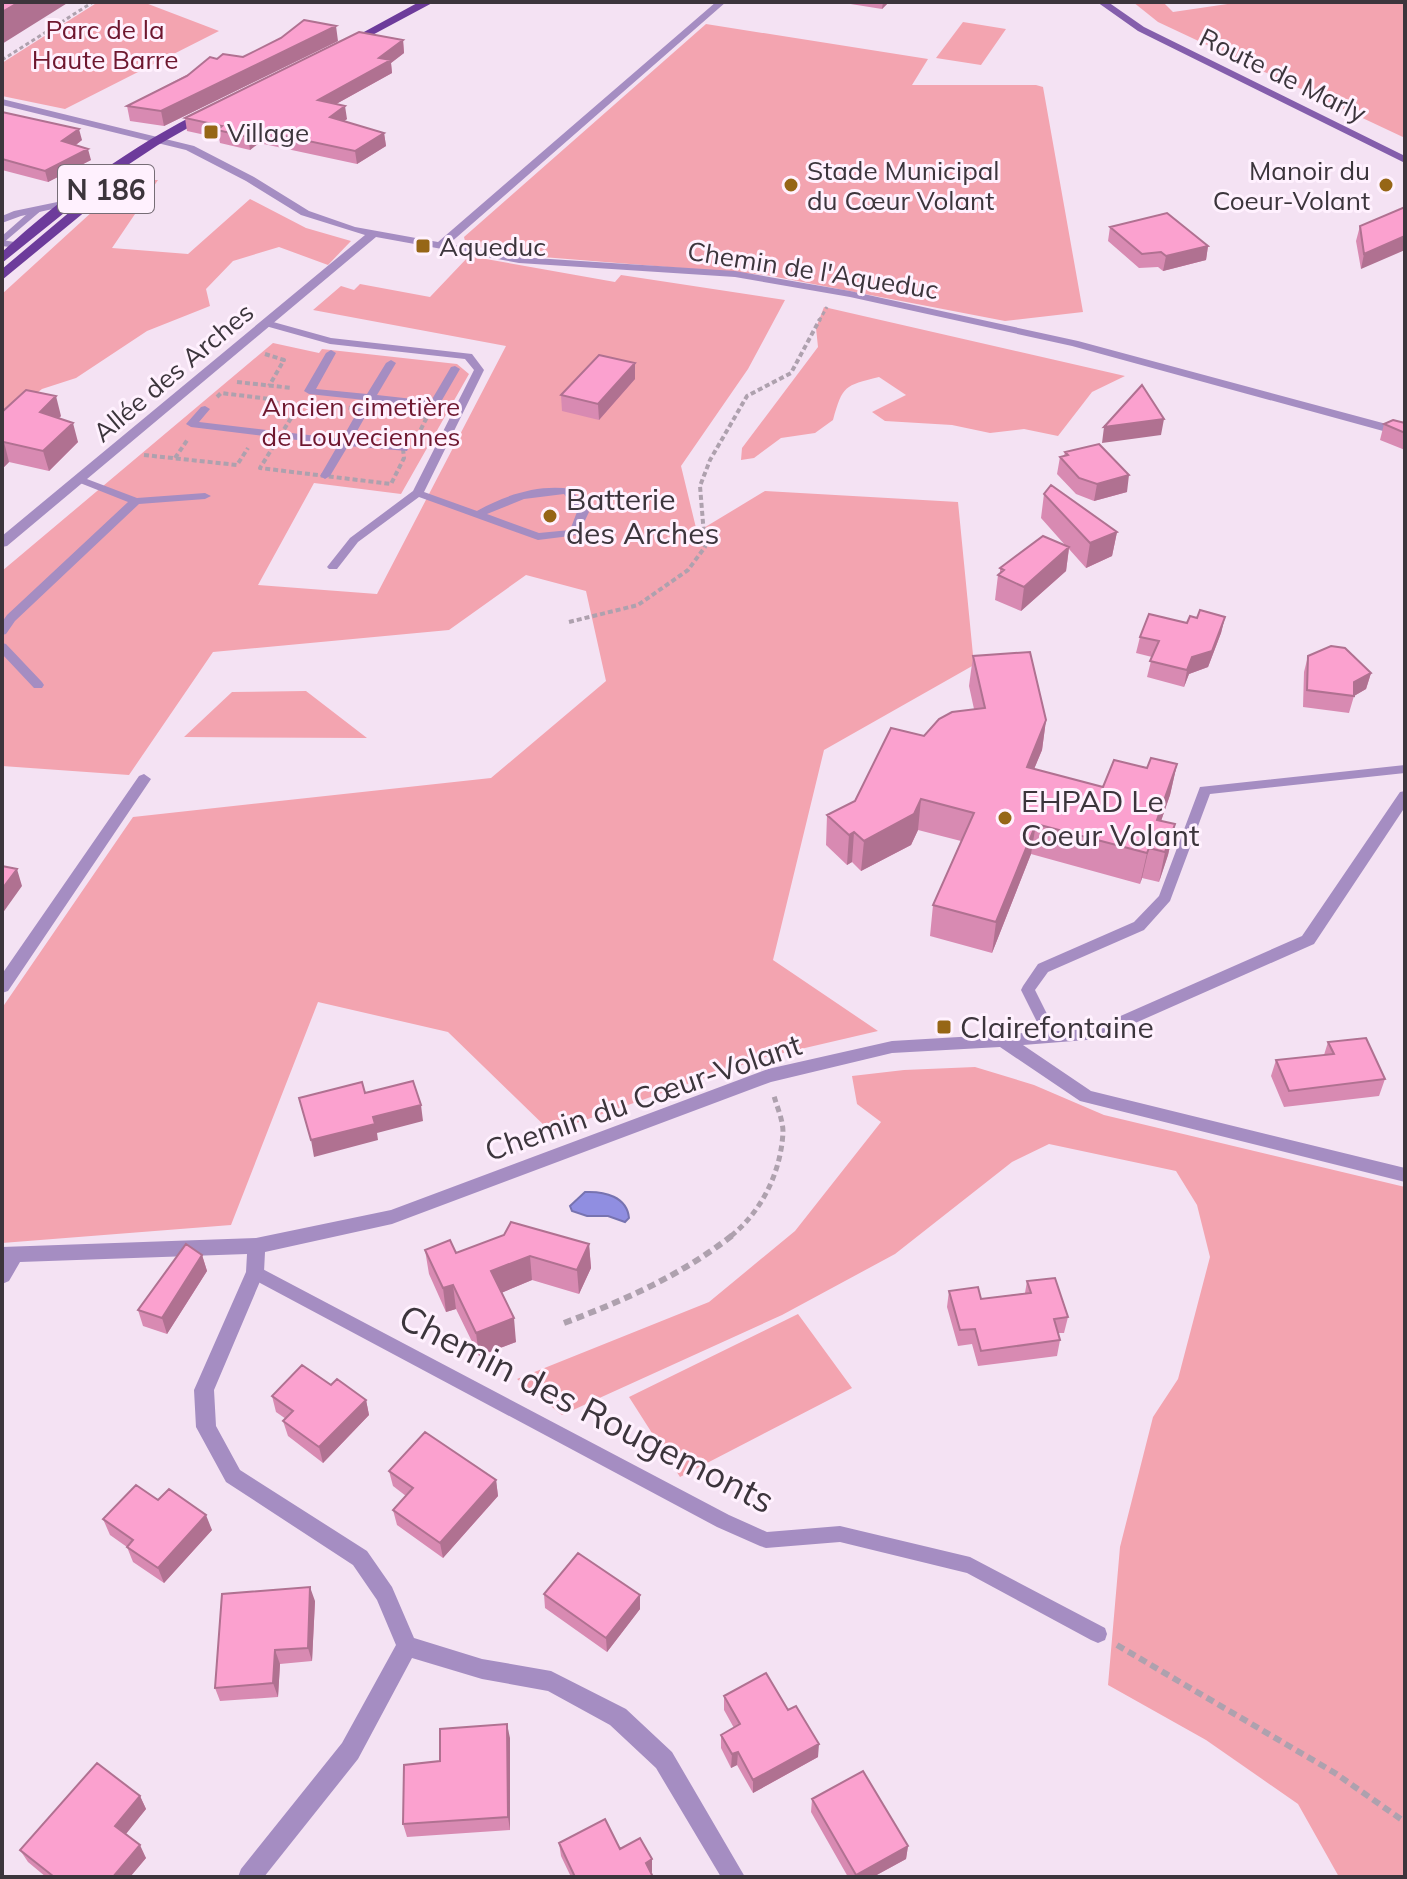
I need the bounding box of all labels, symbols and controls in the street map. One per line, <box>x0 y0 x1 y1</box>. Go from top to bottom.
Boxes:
park label: Parc de la Haute Barre <box>32 13 178 76</box>
street label: Route de Marly <box>1194 20 1372 130</box>
place label: Village <box>227 116 309 149</box>
marker: Village <box>202 123 220 141</box>
place label: Stade Municipal du Cœur Volant <box>807 154 1000 217</box>
place label: Manoir du Coeur-Volant <box>1213 154 1370 217</box>
road number: N 186 <box>58 165 154 213</box>
marker: Stade Municipal du Cœur Volant <box>782 176 800 194</box>
marker: Manoir du Coeur-Volant <box>1377 176 1395 194</box>
place label: Aqueduc <box>439 230 546 263</box>
street label: Chemin de l'Aqueduc <box>685 234 941 306</box>
marker: Aqueduc <box>414 237 432 255</box>
street label: Allée des Arches <box>86 295 260 449</box>
park label: Ancien cimetière de Louveciennes <box>262 390 460 453</box>
place label: Batterie des Arches <box>566 480 719 552</box>
marker: Batterie des Arches <box>541 507 559 525</box>
place label: EHPAD Le Coeur Volant <box>1021 782 1199 854</box>
marker: EHPAD Le Coeur Volant <box>996 809 1014 827</box>
place label: Clairefontaine <box>960 1008 1154 1046</box>
marker: Clairefontaine <box>935 1018 953 1036</box>
street label: Chemin du Cœur-Volant <box>480 1025 806 1169</box>
street label: Chemin des Rougemonts <box>392 1294 782 1522</box>

